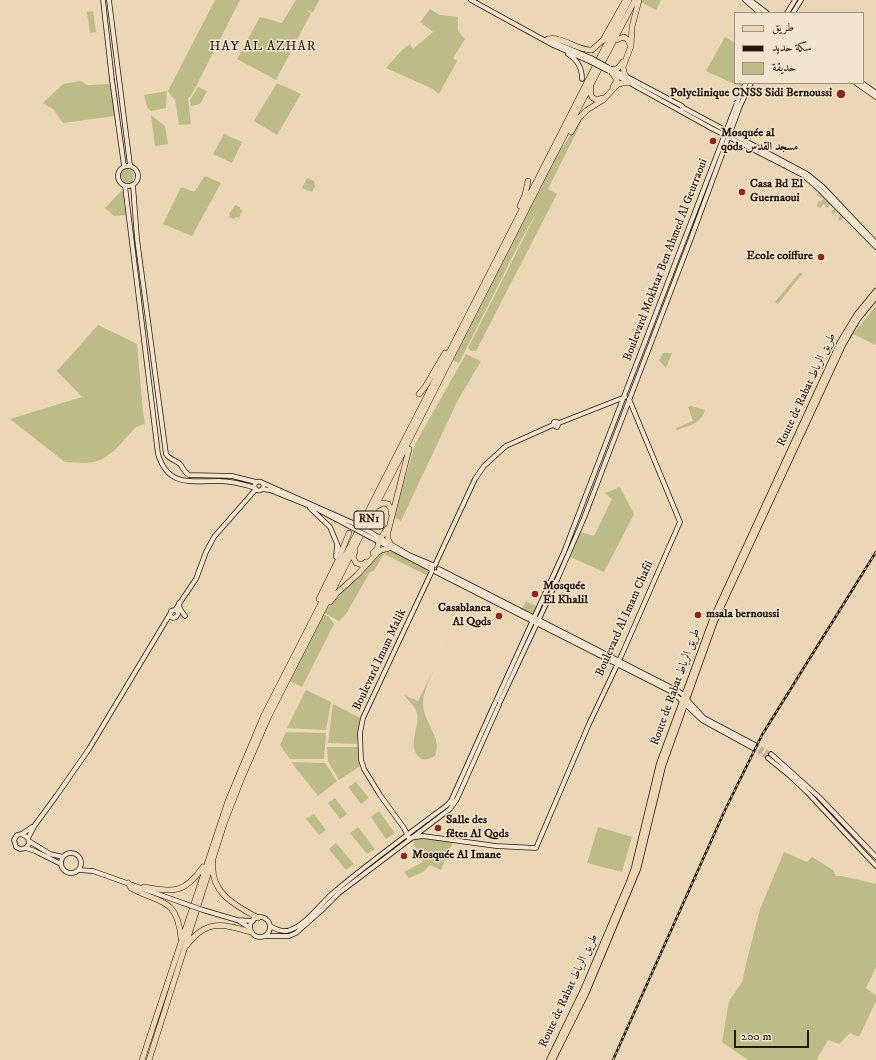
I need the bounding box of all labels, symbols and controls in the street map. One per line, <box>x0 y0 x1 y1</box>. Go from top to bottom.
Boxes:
legend <box>734 12 864 84</box>
text: طريق <box>772 20 794 35</box>
district label: HAY AL AZHAR <box>210 39 316 55</box>
text: سكة حديد <box>772 40 812 55</box>
text: حديقة <box>772 60 796 75</box>
place label: Polyclinique ِCNSS Sidi Bernoussi <box>670 87 832 101</box>
marker: Polyclinique ِCNSS Sidi Bernoussi <box>835 88 847 100</box>
place label: Mosquée al qods مسجد القدس <box>721 127 798 155</box>
marker: Mosquée al qods مسجد القدس <box>708 136 718 146</box>
street label: Boulevard Mokhtar Ben Ahmed Al Geurraoui <box>621 157 711 363</box>
place label: Casa Bd El Guernaoui <box>750 178 803 206</box>
marker: Casa Bd El Guernaoui <box>737 187 747 197</box>
place label: Ecole coiffure <box>746 250 813 264</box>
marker: Ecole coiffure <box>816 252 826 262</box>
street label: Route de Rabat طريق الرباط <box>774 331 840 449</box>
road number: RN1 <box>354 511 384 529</box>
street label: Boulevard Al Imam Chafii <box>593 559 657 679</box>
place label: Mosquée El Khalil <box>543 580 588 608</box>
marker: Mosquée El Khalil <box>530 589 540 599</box>
place label: Casablanca Al Qods <box>438 602 491 630</box>
street label: Boulevard Imam Malik <box>350 607 410 713</box>
place label: msala bernoussi <box>706 608 779 622</box>
marker: msala bernoussi <box>693 610 703 620</box>
marker: Casablanca Al Qods <box>494 611 504 621</box>
street label: Route de Rabat طريق الرباط <box>648 627 704 747</box>
place label: Salle des fêtes Al Qods <box>446 814 509 842</box>
marker: Salle des fêtes Al Qods <box>433 823 443 833</box>
place label: Mosquée Al Imane <box>412 849 501 863</box>
marker: Mosquée Al Imane <box>399 851 409 861</box>
street label: Route de Rabat طريق الرباط <box>536 932 602 1050</box>
scale bar <box>736 1022 811 1048</box>
text: 200 m <box>741 1029 771 1044</box>

